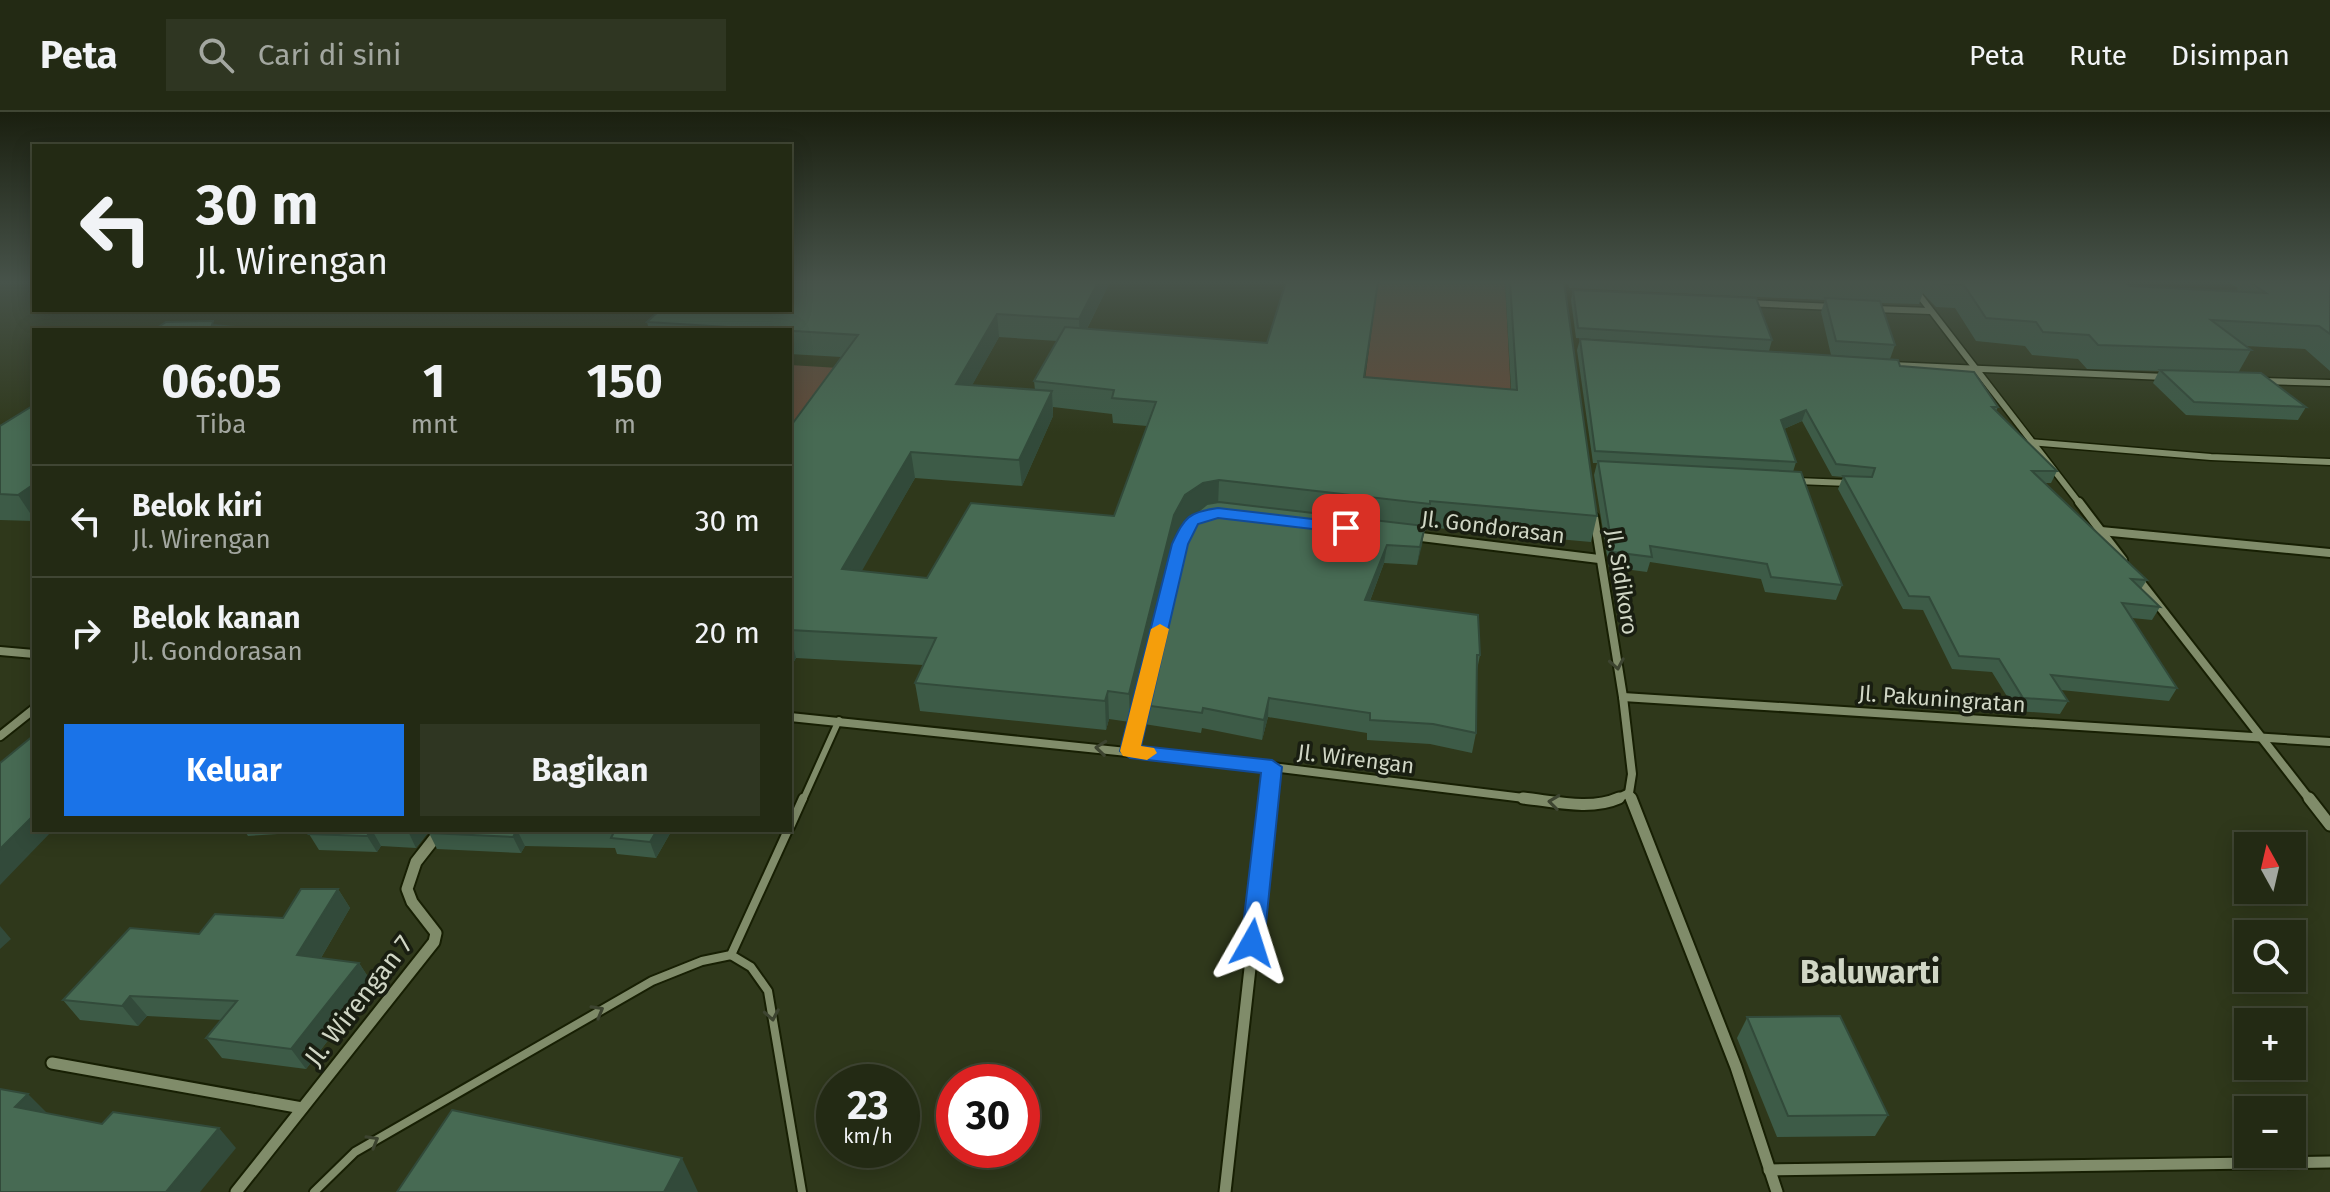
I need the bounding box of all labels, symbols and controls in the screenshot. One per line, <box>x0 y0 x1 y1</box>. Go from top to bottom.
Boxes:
search box <box>166 19 726 91</box>
text: Peta <box>40 32 118 78</box>
icon: search <box>194 33 238 77</box>
text: Cari di sini <box>258 37 401 73</box>
text: Peta <box>1969 39 2025 72</box>
text: Rute <box>2069 39 2127 72</box>
text: Disimpan <box>2171 39 2290 72</box>
text: 30 m <box>196 172 318 239</box>
icon: left <box>64 176 168 280</box>
text: Jl. Wirengan <box>196 240 388 284</box>
text: 06:05 <box>161 352 282 410</box>
text: 1 <box>423 352 445 410</box>
text: 150 <box>587 352 663 410</box>
text: Tiba <box>196 409 246 440</box>
text: mnt <box>411 409 458 440</box>
text: m <box>614 409 636 440</box>
text: Belok kiri <box>132 488 263 524</box>
pin <box>1312 494 1380 562</box>
icon: left <box>64 499 108 543</box>
text: 30 m <box>695 503 760 539</box>
street label: Jl. Gondorasan <box>1420 505 1566 549</box>
icon: arrive <box>1324 506 1368 550</box>
text: Jl. Wirengan <box>132 524 271 555</box>
street label: Jl. Sidikoro <box>1600 527 1644 637</box>
text: Belok kanan <box>132 600 301 636</box>
icon: right <box>64 611 108 655</box>
text: 20 m <box>695 615 760 651</box>
text: Jl. Gondorasan <box>132 636 303 667</box>
one-way arrow <box>1608 657 1625 670</box>
street label: Jl. Pakuningratan <box>1857 680 2027 718</box>
button: Keluar <box>64 724 404 816</box>
button: Bagikan <box>420 724 760 816</box>
street label: Jl. Wirengan <box>1296 738 1416 780</box>
one-way arrow <box>1094 740 1107 757</box>
one-way arrow <box>1547 793 1560 810</box>
north arrow <box>2234 832 2306 904</box>
map controls <box>2234 832 2306 1168</box>
position arrow <box>1210 901 1294 985</box>
button: search <box>2234 920 2306 992</box>
street label: Jl. Wirengan 7 <box>298 930 420 1072</box>
district label: Baluwarti <box>1800 953 1940 991</box>
one-way arrow <box>589 1005 604 1021</box>
button: + <box>2234 1008 2306 1080</box>
one-way arrow <box>763 1009 780 1022</box>
speed limit sign: 30 <box>936 1064 1040 1168</box>
text: 23 <box>847 1082 889 1130</box>
button: − <box>2234 1096 2306 1168</box>
text: km/h <box>843 1124 893 1148</box>
one-way arrow <box>364 1135 379 1151</box>

